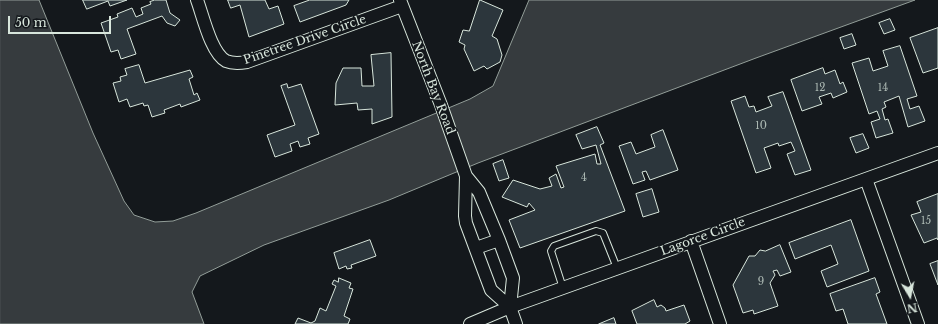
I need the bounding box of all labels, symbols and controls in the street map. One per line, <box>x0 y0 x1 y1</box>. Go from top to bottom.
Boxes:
scale bar <box>10 8 113 34</box>
street label: Pinetree Drive Circle <box>242 12 368 68</box>
text: 50 m <box>15 15 47 30</box>
street label: North Bay Road <box>409 39 457 137</box>
house number: 12 <box>815 82 825 94</box>
house number: 14 <box>878 82 888 94</box>
house number: 10 <box>755 120 767 132</box>
house number: 4 <box>581 172 587 184</box>
street label: Lagorce Circle <box>659 215 747 259</box>
house number: 15 <box>921 215 931 227</box>
house number: 9 <box>758 276 764 288</box>
north arrow <box>890 276 930 316</box>
text: N <box>906 300 918 316</box>

